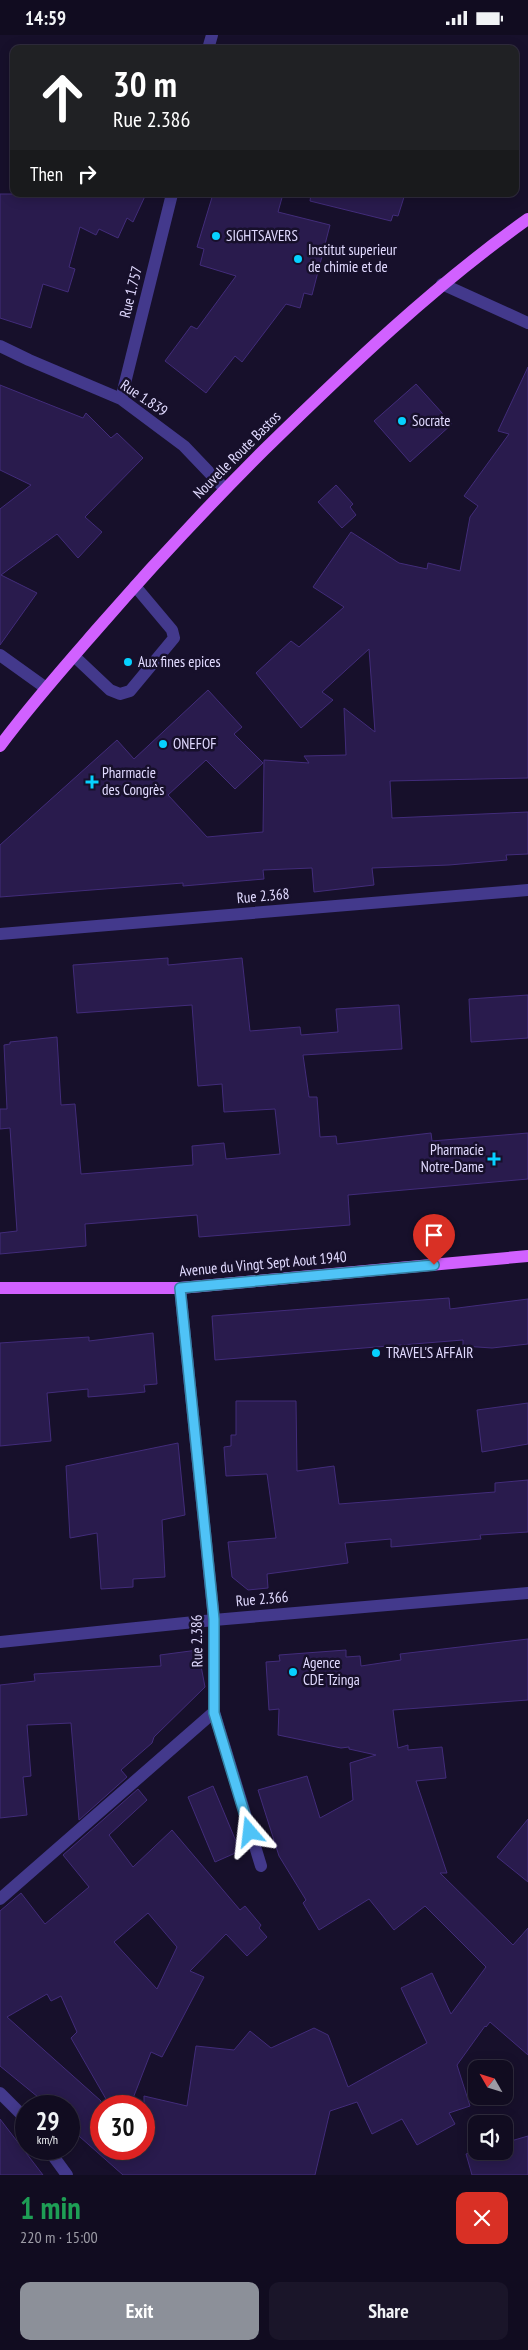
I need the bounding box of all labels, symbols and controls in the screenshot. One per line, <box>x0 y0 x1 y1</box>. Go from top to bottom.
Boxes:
text: 14:59 <box>25 6 66 30</box>
text: 30 m <box>113 61 177 107</box>
icon: ahead <box>30 65 95 130</box>
text: Rue 2.386 <box>113 105 190 133</box>
icon: right <box>73 160 101 188</box>
text: Then <box>30 162 63 186</box>
place label: SIGHTSAVERS <box>226 226 298 245</box>
marker: SIGHTSAVERS <box>210 230 222 242</box>
place label: Institut superieur de chimie et de <box>308 240 398 276</box>
marker: Institut superieur de chimie et de <box>292 253 304 265</box>
street label: Rue 1.757 <box>115 264 146 320</box>
street label: Rue 1.839 <box>117 375 171 420</box>
street label: Nouvelle Route Bastos <box>189 407 284 502</box>
place label: Socrate <box>412 411 451 430</box>
marker: Socrate <box>396 415 408 427</box>
place label: Aux fines epices <box>138 652 221 671</box>
marker: Aux fines epices <box>122 656 134 668</box>
place label: ONEFOF <box>173 734 216 753</box>
marker: ONEFOF <box>157 738 169 750</box>
place label: Pharmacie des Congrès <box>102 763 164 799</box>
marker: Pharmacie des Congrès <box>86 776 98 788</box>
street label: Rue 2.368 <box>236 884 290 907</box>
place label: Pharmacie Notre-Dame <box>421 1140 484 1176</box>
marker: Pharmacie Notre-Dame <box>488 1153 500 1165</box>
pin <box>413 1214 455 1265</box>
icon: arrive <box>420 1221 448 1249</box>
street label: Avenue du Vingt Sept Aout 1940 <box>179 1247 348 1280</box>
place label: TRAVEL'S AFFAIR <box>386 1343 473 1362</box>
marker: TRAVEL'S AFFAIR <box>370 1347 382 1359</box>
street label: Rue 2.366 <box>235 1587 289 1610</box>
street label: Rue 2.386 <box>187 1614 206 1668</box>
place label: Agence CDE Tzinga <box>303 1653 360 1689</box>
marker: Agence CDE Tzinga <box>287 1666 299 1678</box>
position arrow <box>223 1805 275 1857</box>
north arrow <box>468 2060 512 2105</box>
map controls <box>468 2060 513 2160</box>
speed limit sign: 30 <box>90 2095 155 2160</box>
text: 29 <box>36 2105 59 2137</box>
button: sound <box>468 2115 513 2160</box>
text: km/h <box>37 2132 58 2147</box>
text: 1 min <box>20 2188 81 2227</box>
button: close <box>456 2192 508 2244</box>
text: 220 m · 15:00 <box>20 2227 98 2247</box>
button: Exit <box>20 2282 259 2340</box>
button: Share <box>269 2282 508 2340</box>

